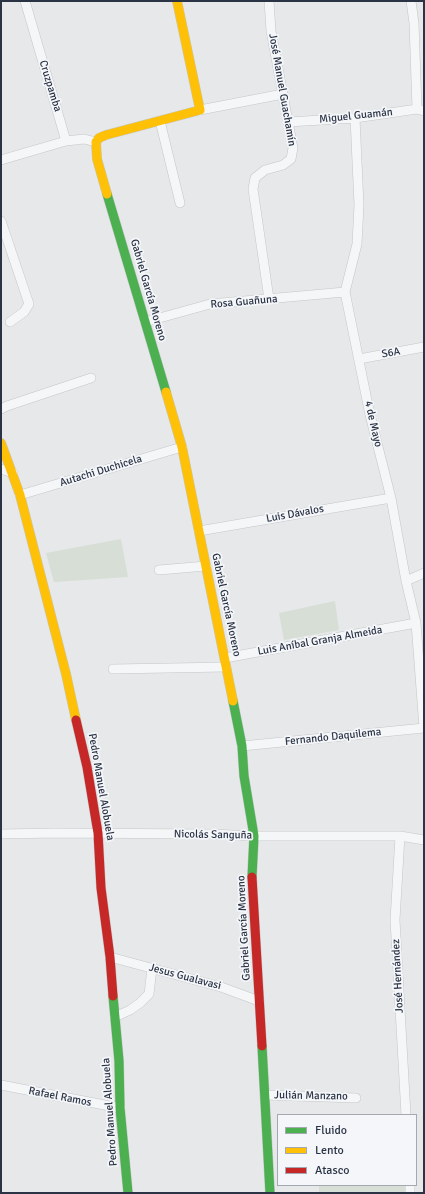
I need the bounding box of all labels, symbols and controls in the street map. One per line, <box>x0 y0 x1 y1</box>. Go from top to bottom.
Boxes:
street label: José Manuel Guachamín <box>266 33 298 147</box>
street label: Cruzpamba <box>36 59 64 113</box>
street label: Miguel Guamán <box>319 106 393 126</box>
street label: Gabriel García Moreno <box>127 238 169 342</box>
street label: Rosa Guañuna <box>210 292 278 312</box>
street label: S6A <box>381 345 401 361</box>
street label: 4 de Mayo <box>361 400 385 448</box>
street label: Autachi Duchicela <box>58 452 144 490</box>
street label: Luis Dávalos <box>265 502 325 526</box>
street label: Gabriel García Moreno <box>209 552 243 658</box>
street label: Luis Aníbal Granja Almeida <box>257 624 383 658</box>
street label: Fernando Daquilema <box>284 725 382 749</box>
street label: Pedro Manuel Alobuela <box>85 732 117 842</box>
street label: Nicolás Sanguña <box>174 828 252 842</box>
street label: Gabriel García Moreno <box>235 875 253 981</box>
street label: José Hernández <box>389 939 407 1013</box>
street label: Jesus Gualavasi <box>147 961 223 993</box>
street label: Pedro Manuel Alobuela <box>100 1057 120 1167</box>
street label: Rafael Ramos <box>27 1084 93 1110</box>
street label: Julián Manzano <box>274 1089 348 1103</box>
legend <box>277 1114 417 1186</box>
text: Fluido <box>315 1123 347 1138</box>
text: Lento <box>315 1143 344 1158</box>
text: Atasco <box>315 1163 350 1178</box>

